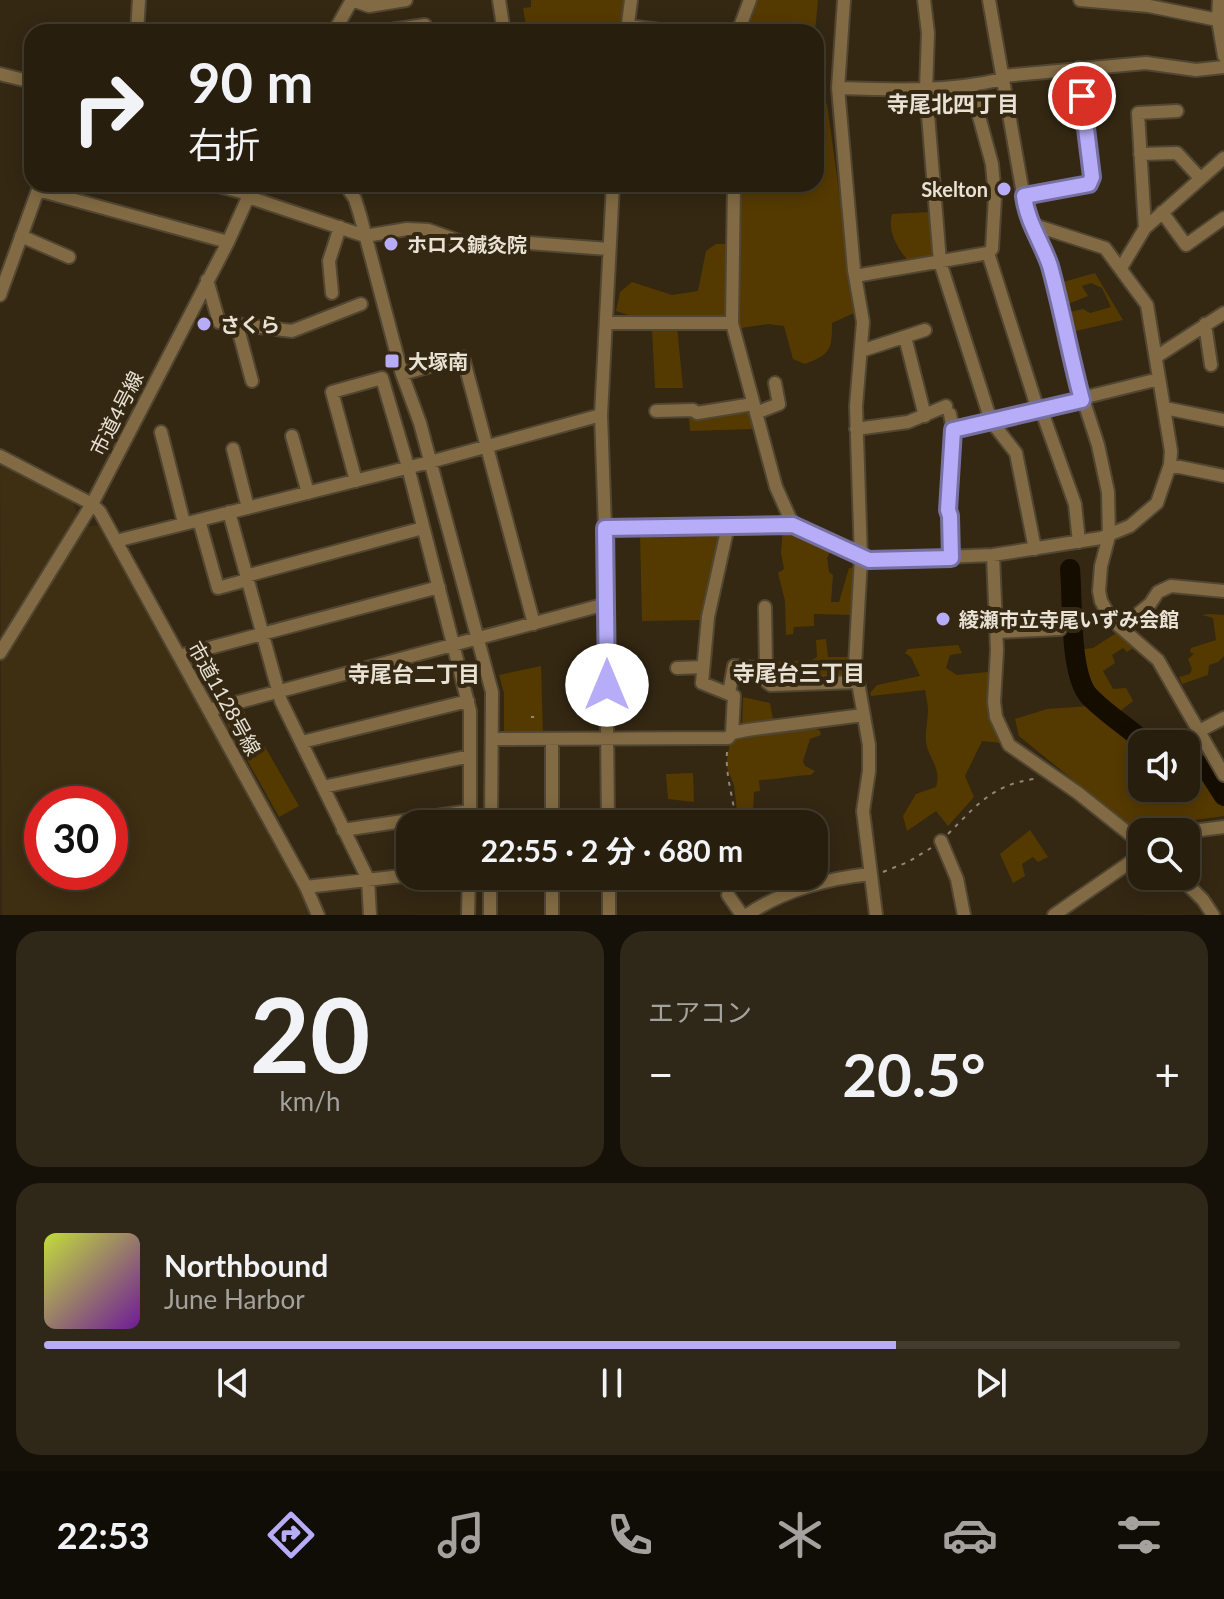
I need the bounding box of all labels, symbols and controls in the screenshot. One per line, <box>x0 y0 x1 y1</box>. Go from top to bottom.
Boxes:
text: 90 m <box>188 48 313 115</box>
icon: right <box>56 56 160 160</box>
pin <box>1048 62 1116 130</box>
icon: arrive <box>1060 74 1104 118</box>
district label: 寺尾北四丁目 <box>887 90 1019 117</box>
text: 右折 <box>188 122 260 166</box>
place label: Skelton <box>921 177 988 201</box>
marker: Skelton <box>995 180 1013 198</box>
place label: ホロス鍼灸院 <box>407 232 527 256</box>
marker: ホロス鍼灸院 <box>382 235 400 253</box>
place label: さくら <box>220 312 280 336</box>
marker: さくら <box>195 315 213 333</box>
place label: 大塚南 <box>408 349 468 373</box>
marker: 大塚南 <box>383 352 401 370</box>
street label: 市道4号線 <box>85 367 147 459</box>
place label: 綾瀬市立寺尾いずみ会館 <box>959 607 1179 631</box>
marker: 綾瀬市立寺尾いずみ会館 <box>934 610 952 628</box>
street label: 市道1128号線 <box>184 637 266 759</box>
position arrow <box>565 643 649 727</box>
district label: 寺尾台三丁目 <box>733 659 865 686</box>
district label: 寺尾台二丁目 <box>348 660 480 687</box>
map controls <box>1128 730 1200 890</box>
button: sound <box>1128 730 1200 802</box>
speed limit sign: 30 <box>24 786 128 890</box>
button: search <box>1128 818 1200 890</box>
text: 22:55 · 2 分 · 680 m <box>481 832 743 868</box>
text: 20 <box>250 970 370 1095</box>
text: エアコン <box>648 996 752 1028</box>
text: 20.5° <box>842 1038 986 1110</box>
text: − <box>648 1048 674 1100</box>
text: + <box>1154 1048 1180 1100</box>
text: km/h <box>280 1085 340 1117</box>
text: Northbound <box>164 1247 328 1283</box>
text: June Harbor <box>164 1283 305 1315</box>
icon: previous <box>211 1361 255 1405</box>
icon: pause <box>590 1361 634 1405</box>
icon: next <box>969 1361 1013 1405</box>
icon: directions <box>263 1507 319 1563</box>
icon: music <box>433 1507 489 1563</box>
icon: phone <box>602 1507 658 1563</box>
icon: climate <box>772 1507 828 1563</box>
icon: car <box>942 1507 998 1563</box>
icon: filters <box>1111 1507 1167 1563</box>
text: 22:53 <box>57 1513 150 1557</box>

